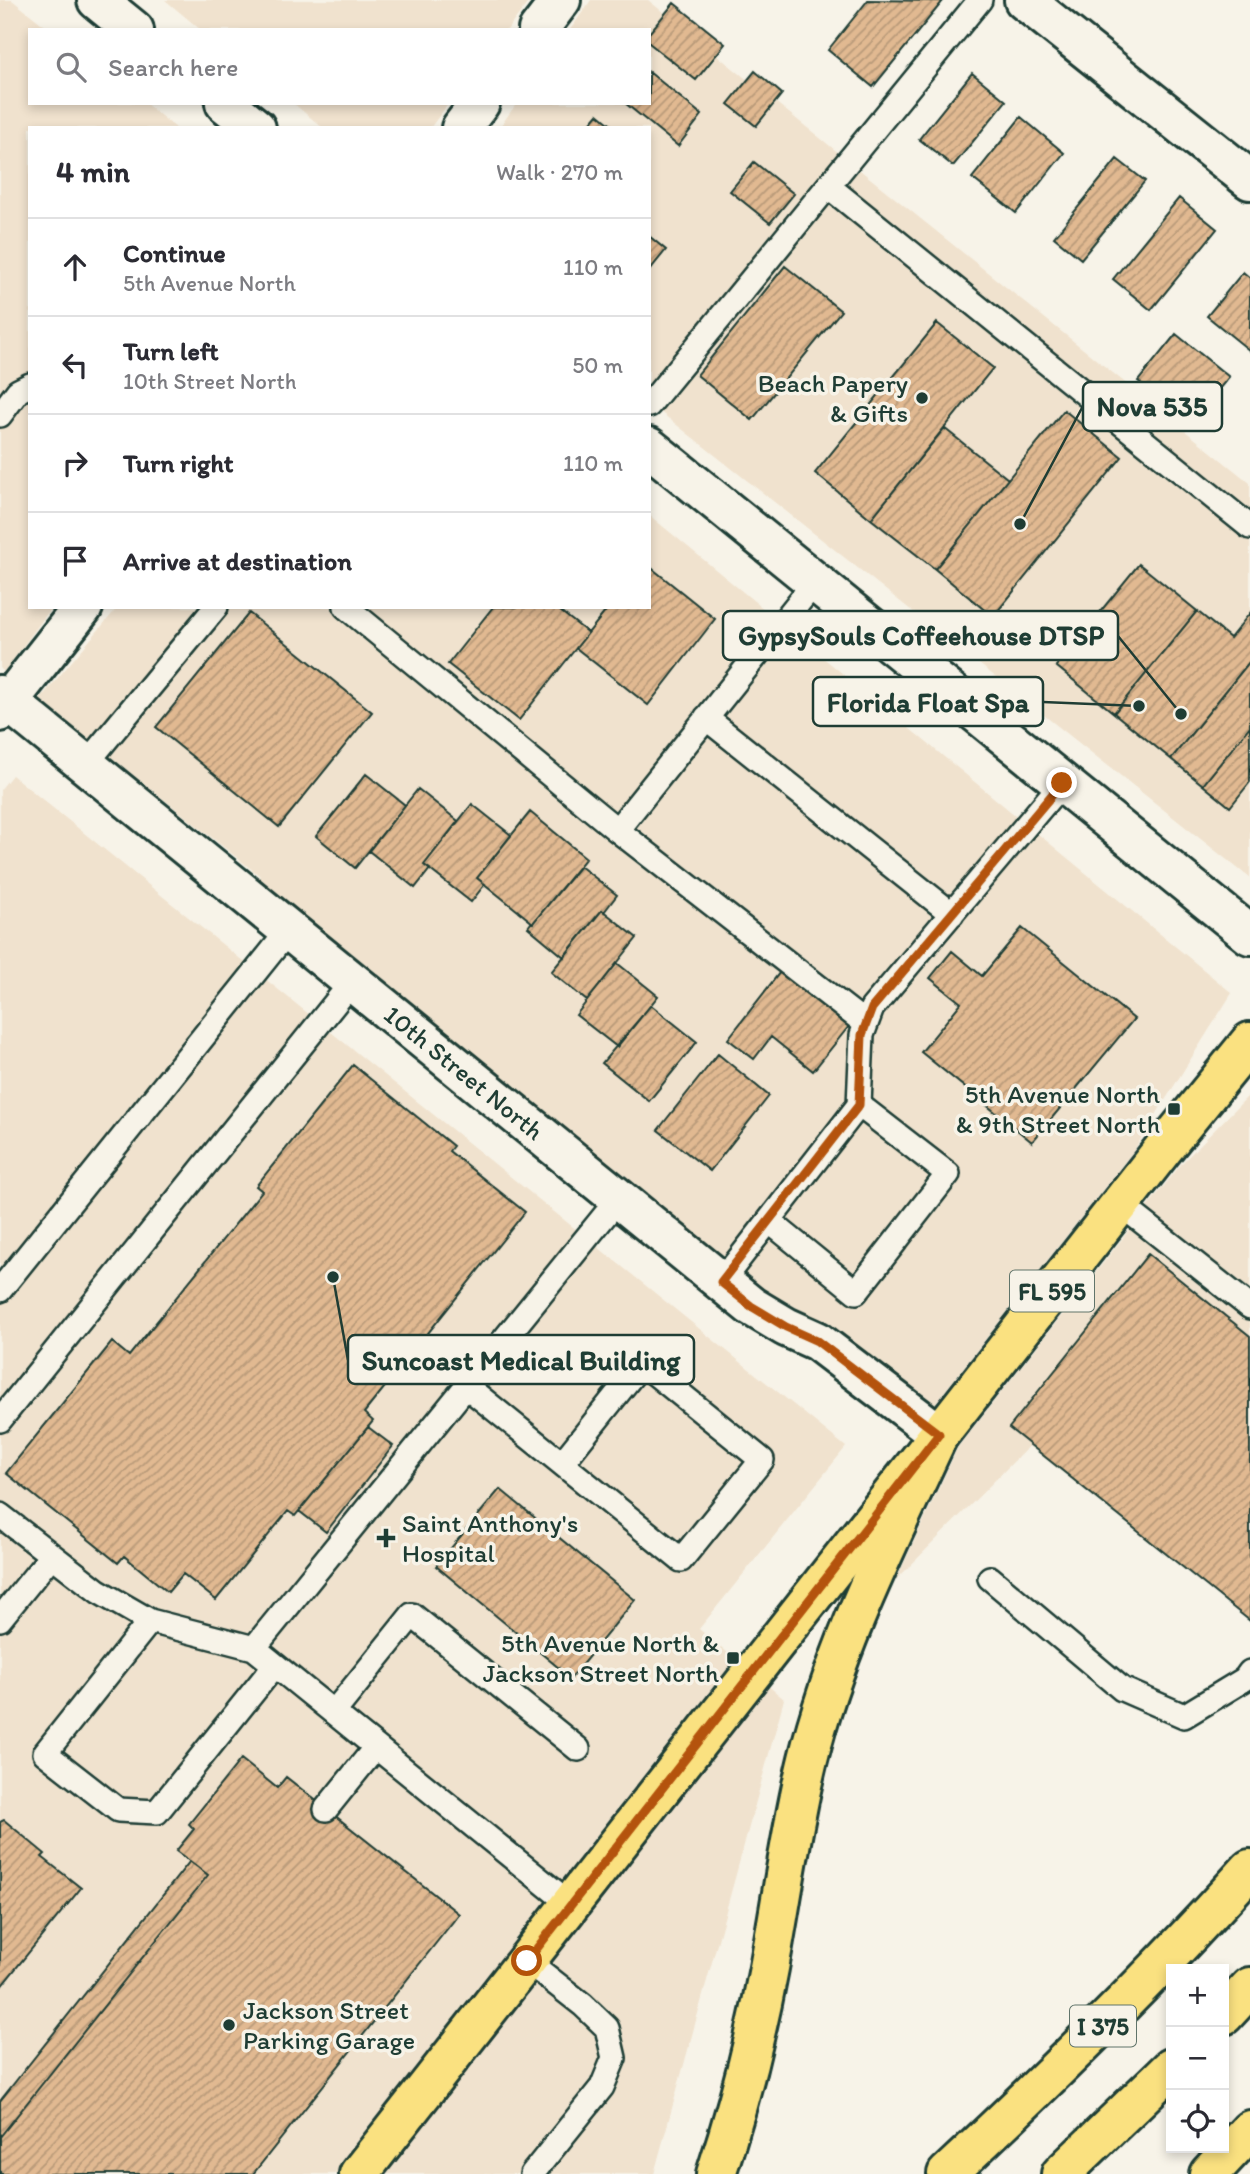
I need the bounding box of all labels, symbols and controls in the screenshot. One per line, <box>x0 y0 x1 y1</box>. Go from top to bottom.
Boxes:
search box <box>28 28 651 105</box>
icon: search <box>52 48 90 86</box>
text: Search here <box>108 51 238 83</box>
text: 4 min <box>56 153 130 190</box>
text: Walk · 270 m <box>496 158 623 186</box>
text: Continue <box>123 237 226 269</box>
icon: ahead <box>56 248 94 286</box>
text: 110 m <box>563 253 623 281</box>
text: 5th Avenue North <box>123 269 296 297</box>
text: Turn left <box>123 335 219 367</box>
icon: left <box>56 346 94 384</box>
text: 50 m <box>572 351 623 379</box>
text: 10th Street North <box>123 367 297 395</box>
place label: Beach Papery & Gifts <box>758 367 908 429</box>
callout: Nova 535 <box>1083 382 1222 431</box>
text: Nova 535 <box>1097 389 1208 423</box>
marker: Beach Papery & Gifts <box>914 390 930 406</box>
icon: right <box>56 444 94 482</box>
text: Turn right <box>123 447 234 479</box>
text: 110 m <box>563 449 623 477</box>
icon: arrive <box>56 542 94 580</box>
text: Arrive at destination <box>123 545 352 577</box>
callout: GypsySouls Coffeehouse DTSP <box>723 611 1118 660</box>
text: GypsySouls Coffeehouse DTSP <box>738 618 1104 652</box>
callout: Florida Float Spa <box>813 677 1043 726</box>
text: Florida Float Spa <box>827 685 1030 719</box>
route end <box>1046 767 1077 798</box>
street label: 10th Street North <box>378 998 550 1147</box>
place label: 5th Avenue North & 9th Street North <box>956 1078 1160 1140</box>
marker: 5th Avenue North & 9th Street North <box>1166 1101 1182 1117</box>
road number: FL 595 <box>1010 1270 1094 1311</box>
callout: Suncoast Medical Building <box>348 1335 694 1384</box>
text: Suncoast Medical Building <box>362 1343 681 1377</box>
place label: Saint Anthony's Hospital <box>402 1507 578 1569</box>
marker: Saint Anthony's Hospital <box>376 1528 396 1548</box>
place label: 5th Avenue North & Jackson Street North <box>483 1627 719 1689</box>
marker: 5th Avenue North & Jackson Street North <box>725 1650 741 1666</box>
route start <box>511 1945 542 1976</box>
map controls <box>1166 1964 1229 2153</box>
button: + <box>1166 1964 1229 2027</box>
place label: Jackson Street Parking Garage <box>243 1994 415 2056</box>
road number: I 375 <box>1070 2006 1136 2047</box>
marker: Jackson Street Parking Garage <box>221 2017 237 2033</box>
button: − <box>1166 2027 1229 2090</box>
button: locate <box>1166 2090 1229 2153</box>

